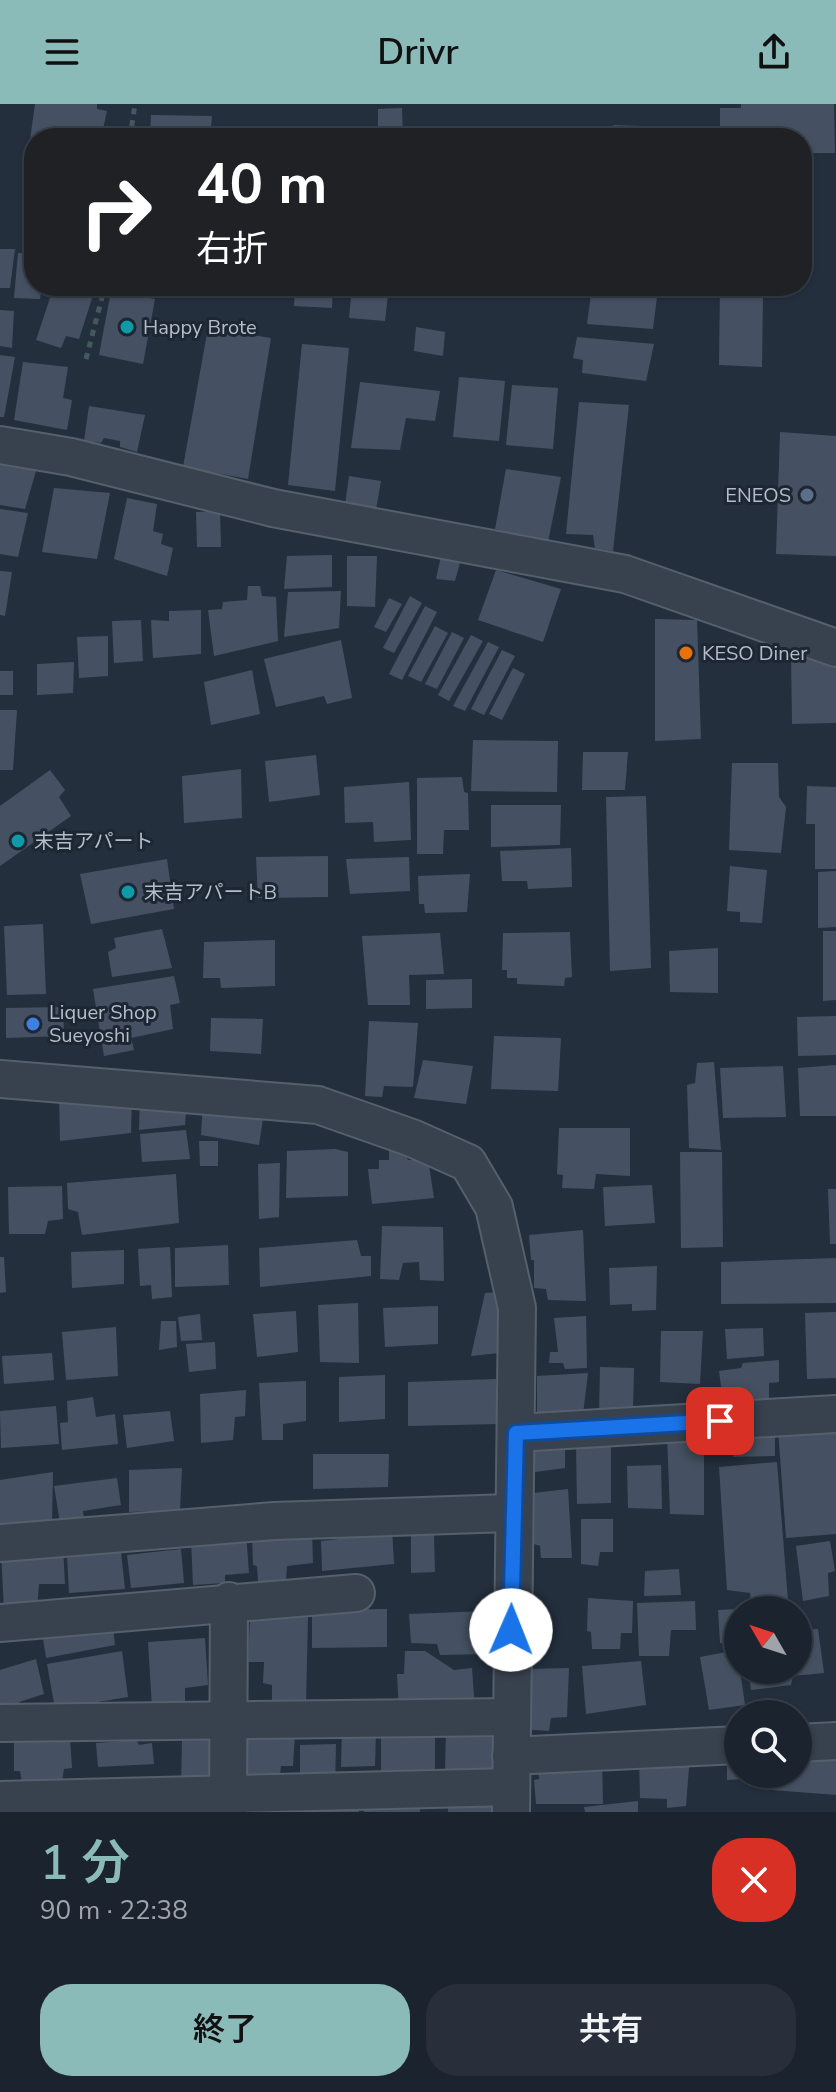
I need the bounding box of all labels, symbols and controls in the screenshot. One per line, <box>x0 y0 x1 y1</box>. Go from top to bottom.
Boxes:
text: Drivr <box>377 28 459 77</box>
icon: menu <box>40 30 84 74</box>
icon: share <box>752 30 796 74</box>
text: 40 m <box>196 146 327 223</box>
icon: right <box>64 160 168 264</box>
text: 右折 <box>196 225 268 274</box>
place label: Happy Brote <box>143 314 257 341</box>
marker: Happy Brote <box>118 318 136 336</box>
place label: ENEOS <box>725 482 791 509</box>
marker: ENEOS <box>798 486 816 504</box>
place label: KESO Diner <box>702 640 807 667</box>
marker: KESO Diner <box>677 644 695 662</box>
place label: 末吉アパート <box>34 828 154 855</box>
marker: 末吉アパート <box>9 832 27 850</box>
place label: 末吉アパートB <box>144 879 277 906</box>
marker: 末吉アパートB <box>119 883 137 901</box>
place label: Liquer Shop Sueyoshi <box>49 999 157 1049</box>
marker: Liquer Shop Sueyoshi <box>24 1015 42 1033</box>
pin <box>686 1387 754 1455</box>
icon: arrive <box>698 1399 742 1443</box>
position arrow <box>469 1588 553 1672</box>
north arrow <box>724 1596 812 1684</box>
map controls <box>724 1596 812 1788</box>
button: search <box>724 1700 812 1788</box>
text: 1 分 <box>40 1830 129 1896</box>
button: close <box>712 1838 796 1922</box>
text: 90 m · 22:38 <box>40 1893 188 1928</box>
button: 終了 <box>40 1984 410 2076</box>
button: 共有 <box>426 1984 796 2076</box>

